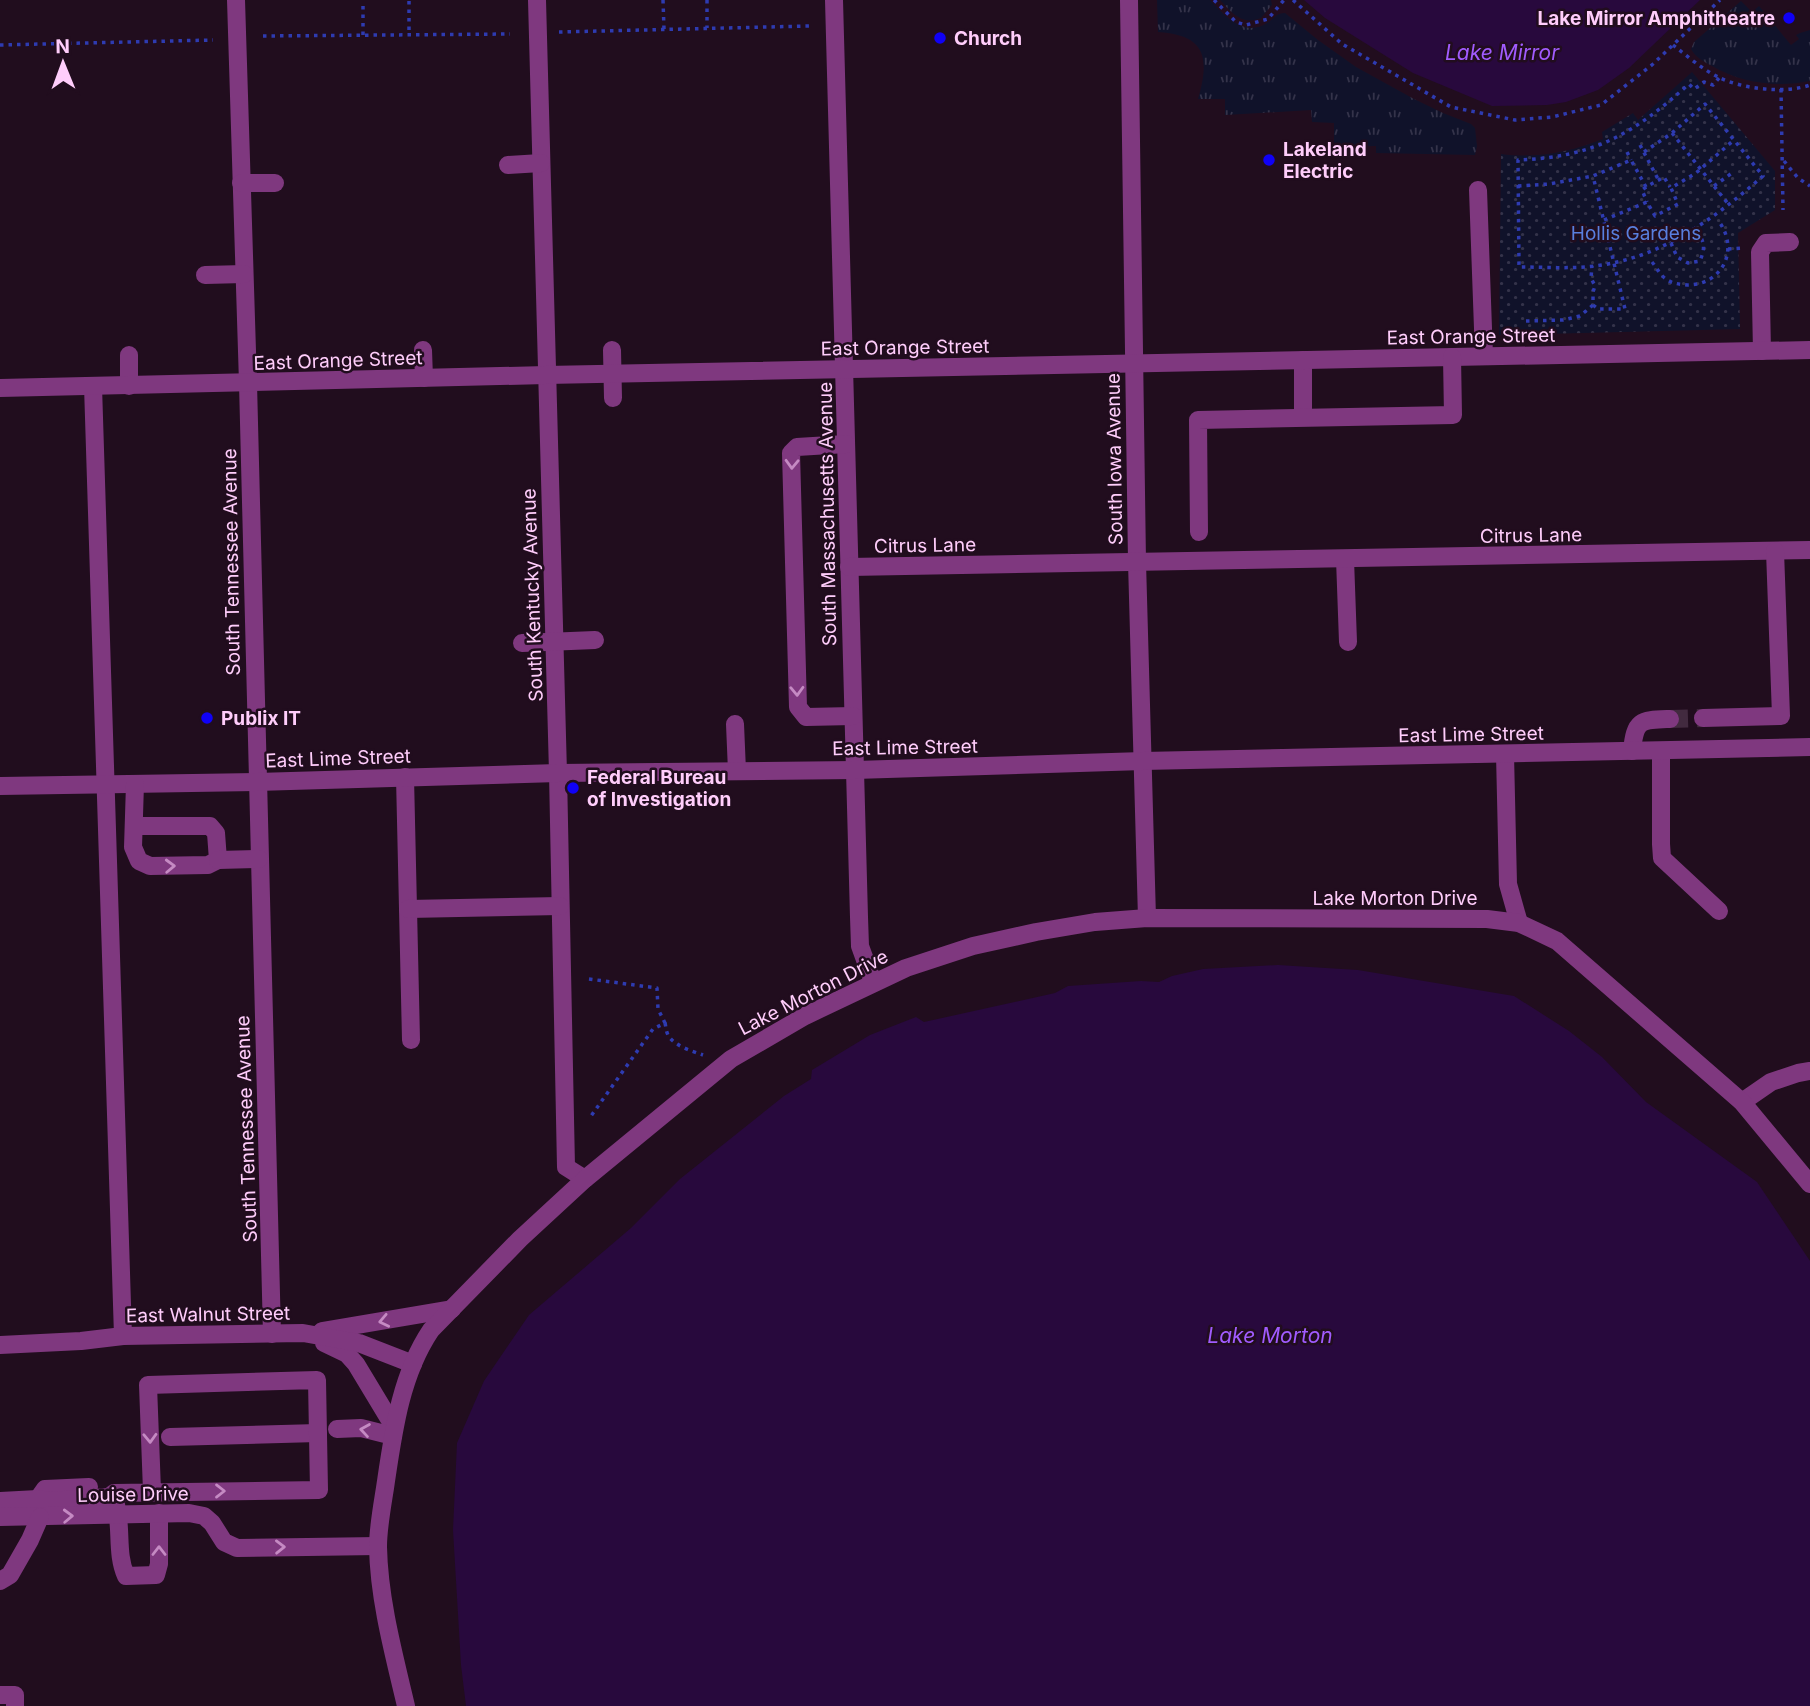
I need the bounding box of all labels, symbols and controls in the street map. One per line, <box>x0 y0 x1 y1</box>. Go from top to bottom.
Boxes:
place label: Lake Mirror Amphitheatre <box>1538 7 1775 30</box>
marker: Lake Mirror Amphitheatre <box>1781 10 1797 26</box>
place label: Church <box>954 27 1022 50</box>
north arrow <box>28 28 98 98</box>
marker: Church <box>932 30 948 46</box>
text: N <box>55 35 70 58</box>
water label: Lake Mirror <box>1445 40 1560 65</box>
place label: Lakeland Electric <box>1283 138 1367 183</box>
marker: Lakeland Electric <box>1261 152 1277 168</box>
park label: Hollis Gardens <box>1571 222 1701 245</box>
street label: East Orange Street <box>1386 324 1556 349</box>
street label: East Orange Street <box>820 335 990 360</box>
street label: East Orange Street <box>253 346 423 375</box>
street label: South Iowa Avenue <box>1102 373 1127 545</box>
street label: South Massachusetts Avenue <box>814 382 841 646</box>
street label: South Tennessee Avenue <box>218 448 245 676</box>
one-way arrow <box>784 459 799 470</box>
street label: South Kentucky Avenue <box>517 488 548 702</box>
street label: Citrus Lane <box>1480 523 1582 548</box>
street label: Citrus Lane <box>874 533 976 558</box>
one-way arrow <box>790 685 805 696</box>
place label: Publix IT <box>221 707 301 730</box>
marker: Publix IT <box>199 710 215 726</box>
street label: East Lime Street <box>1398 722 1544 747</box>
street label: East Lime Street <box>832 735 978 760</box>
street label: East Lime Street <box>265 744 411 773</box>
place label: Federal Bureau of Investigation <box>587 766 731 811</box>
marker: Federal Bureau of Investigation <box>565 780 581 796</box>
one-way arrow <box>165 858 176 874</box>
street label: Lake Morton Drive <box>1313 887 1477 910</box>
street label: Lake Morton Drive <box>735 945 892 1040</box>
street label: South Tennessee Avenue <box>231 1015 262 1243</box>
street label: East Walnut Street <box>126 1302 290 1327</box>
one-way arrow <box>378 1313 390 1327</box>
water label: Lake Morton <box>1207 1323 1333 1348</box>
one-way arrow <box>359 1423 371 1438</box>
one-way arrow <box>143 1433 158 1444</box>
street label: Louise Drive <box>77 1482 189 1507</box>
one-way arrow <box>216 1483 226 1499</box>
one-way arrow <box>63 1508 74 1524</box>
one-way arrow <box>275 1540 286 1555</box>
one-way arrow <box>151 1545 167 1556</box>

